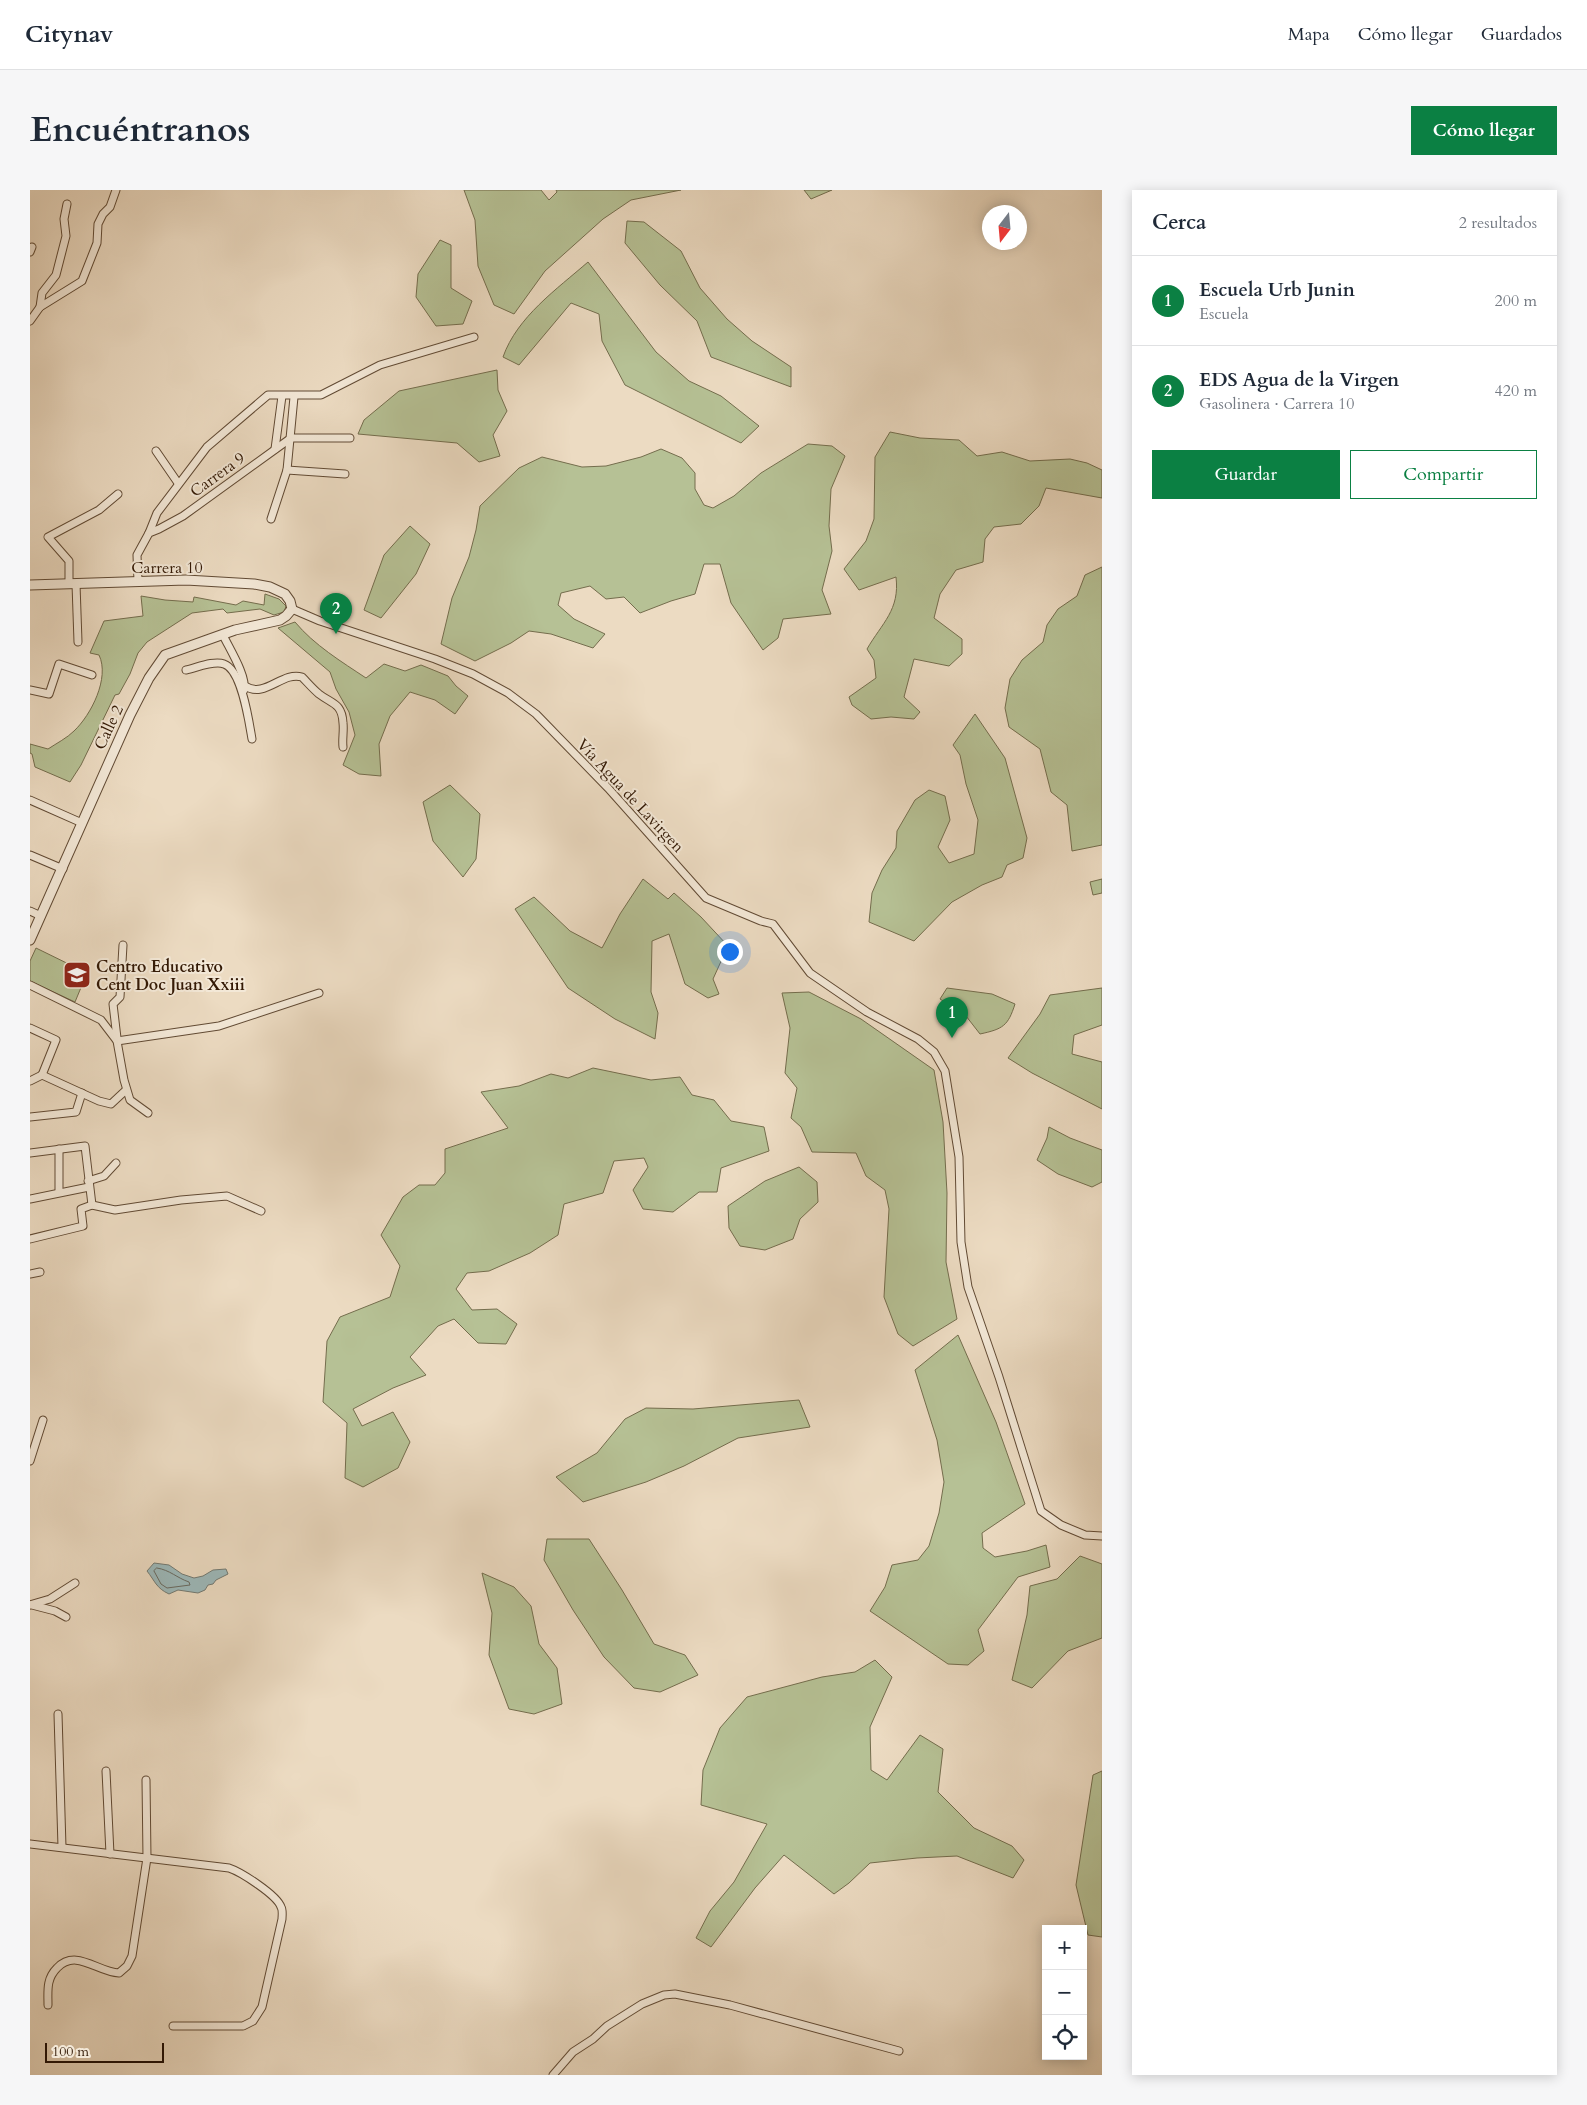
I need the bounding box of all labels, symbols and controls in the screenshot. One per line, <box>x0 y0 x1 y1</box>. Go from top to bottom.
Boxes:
text: Citynav <box>25 18 113 51</box>
text: Mapa <box>1288 22 1330 47</box>
text: Cómo llegar <box>1358 22 1453 47</box>
text: Guardados <box>1481 22 1562 47</box>
text: Encuéntranos <box>30 106 251 154</box>
button: Cómo llegar <box>1411 106 1557 155</box>
north arrow <box>982 205 1027 250</box>
text: Cerca <box>1152 208 1206 237</box>
text: 2 resultados <box>1459 212 1537 234</box>
text: Escuela Urb Junin <box>1199 277 1355 303</box>
text: 1 <box>1164 290 1172 312</box>
text: 200 m <box>1495 290 1537 312</box>
text: Escuela <box>1199 303 1249 325</box>
text: EDS Agua de la Virgen <box>1199 367 1399 393</box>
text: 2 <box>1164 380 1172 402</box>
text: 420 m <box>1495 380 1537 402</box>
text: Gasolinera · Carrera 10 <box>1199 393 1354 415</box>
street label: Carrera 9 <box>186 447 250 502</box>
button: Guardar <box>1152 450 1340 499</box>
button: Compartir <box>1350 450 1537 499</box>
street label: Carrera 10 <box>131 557 203 579</box>
pin: 2 <box>320 593 352 634</box>
street label: Calle 2 <box>89 701 129 753</box>
street label: Vía Agua de Lavirgen <box>572 734 689 857</box>
your location <box>717 939 743 965</box>
place label: Centro Educativo Cent Doc Juan Xxiii <box>96 956 245 996</box>
school or university icon: Centro Educativo Cent Doc Juan Xxiii <box>62 960 92 990</box>
pin: 1 <box>936 997 968 1038</box>
map controls <box>1042 1925 1087 2060</box>
button: + <box>1042 1925 1087 1970</box>
button: − <box>1042 1970 1087 2015</box>
button: locate <box>1042 2015 1087 2060</box>
scale bar <box>45 2040 164 2063</box>
text: 100 m <box>52 2042 89 2061</box>

